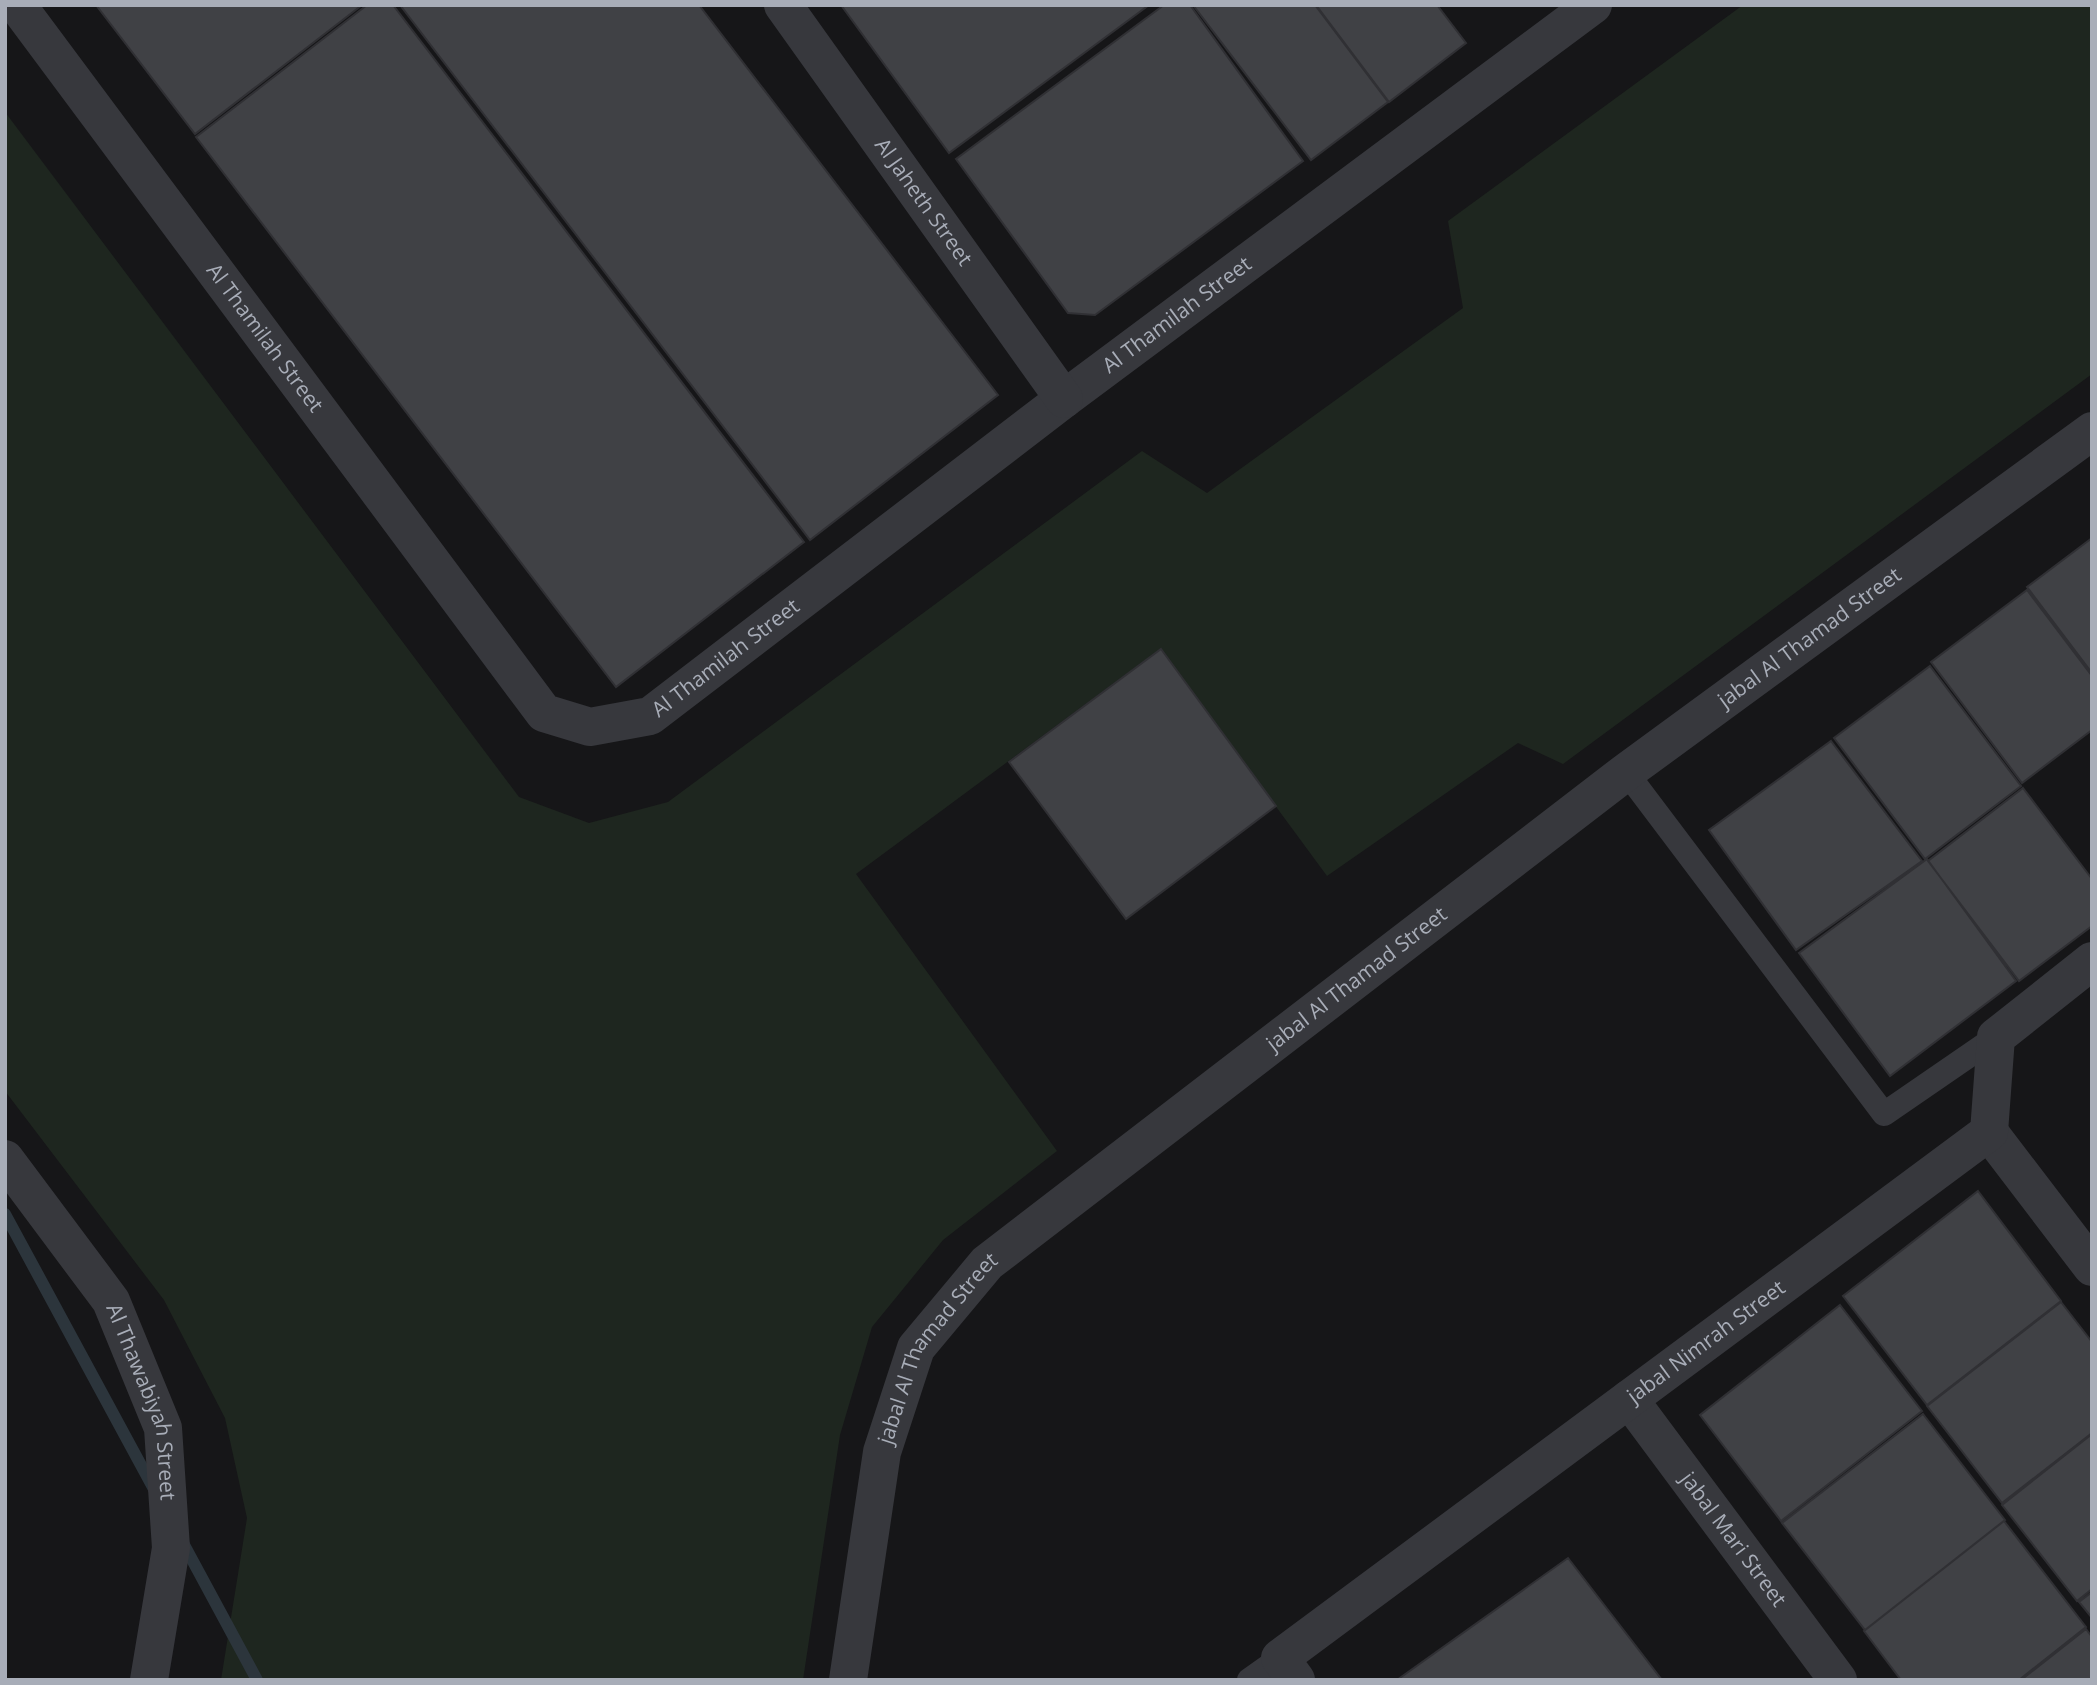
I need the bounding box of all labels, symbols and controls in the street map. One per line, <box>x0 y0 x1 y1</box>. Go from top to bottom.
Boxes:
street label: Al Jaheth Street <box>869 132 979 271</box>
street label: Al Thamilah Street <box>1096 249 1257 379</box>
street label: Al Thamilah Street <box>201 257 330 417</box>
street label: jabal Al Thamad Street <box>1710 560 1906 715</box>
street label: Al Thamilah Street <box>645 592 805 723</box>
street label: jabal Al Thamad Street <box>1259 900 1452 1058</box>
street label: jabal Al Thamad Street <box>870 1245 1003 1449</box>
street label: jabal Nimrah Street <box>1619 1273 1790 1410</box>
street label: Al Thawabiyah Street <box>100 1299 183 1501</box>
street label: jabal Mari Street <box>1674 1464 1793 1612</box>

